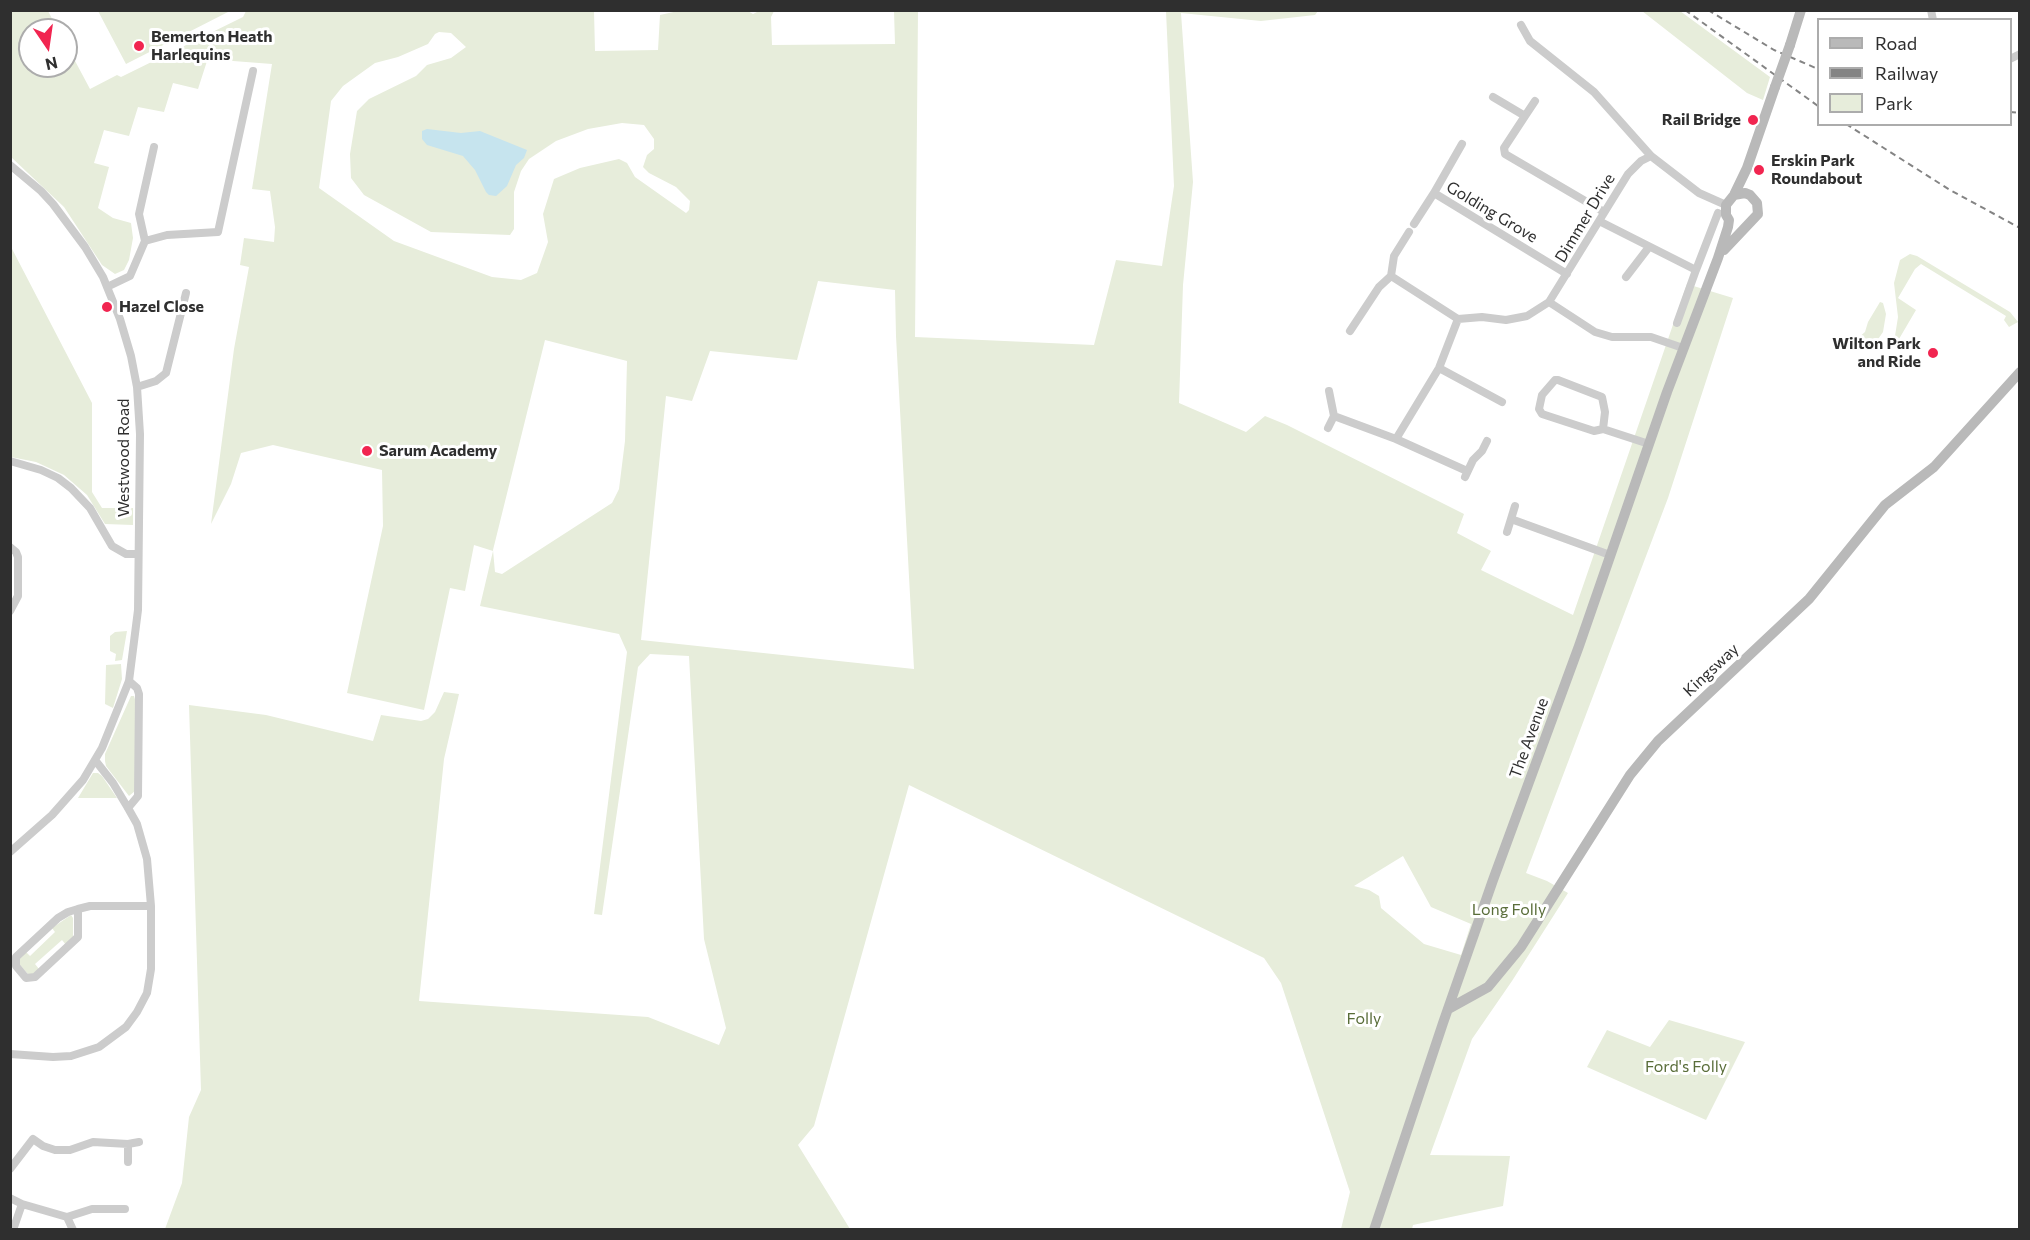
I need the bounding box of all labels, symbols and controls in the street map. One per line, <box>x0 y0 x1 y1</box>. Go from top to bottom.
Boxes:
north arrow <box>18 18 78 78</box>
legend <box>1817 18 2012 126</box>
place label: Bemerton Heath Harlequins <box>151 27 272 65</box>
text: Road <box>1875 32 1917 54</box>
marker: Bemerton Heath Harlequins <box>132 39 146 53</box>
text: N <box>44 53 60 75</box>
text: Railway <box>1875 62 1938 84</box>
text: Park <box>1875 92 1913 114</box>
place label: Rail Bridge <box>1662 110 1741 130</box>
marker: Rail Bridge <box>1746 113 1760 127</box>
place label: Erskin Park Roundabout <box>1771 151 1862 189</box>
marker: Erskin Park Roundabout <box>1752 163 1766 177</box>
street label: Dimmer Drive <box>1551 170 1619 266</box>
street label: Golding Grove <box>1443 177 1541 247</box>
place label: Hazel Close <box>119 297 204 317</box>
marker: Hazel Close <box>100 300 114 314</box>
place label: Wilton Park and Ride <box>1832 334 1921 372</box>
marker: Wilton Park and Ride <box>1926 346 1940 360</box>
street label: Westwood Road <box>114 399 134 517</box>
place label: Sarum Academy <box>379 441 497 461</box>
marker: Sarum Academy <box>360 444 374 458</box>
street label: Kingsway <box>1679 639 1743 701</box>
street label: The Avenue <box>1506 695 1552 781</box>
park label: Long Folly <box>1472 900 1546 920</box>
park label: Folly <box>1347 1009 1381 1029</box>
park label: Ford's Folly <box>1645 1057 1727 1077</box>

